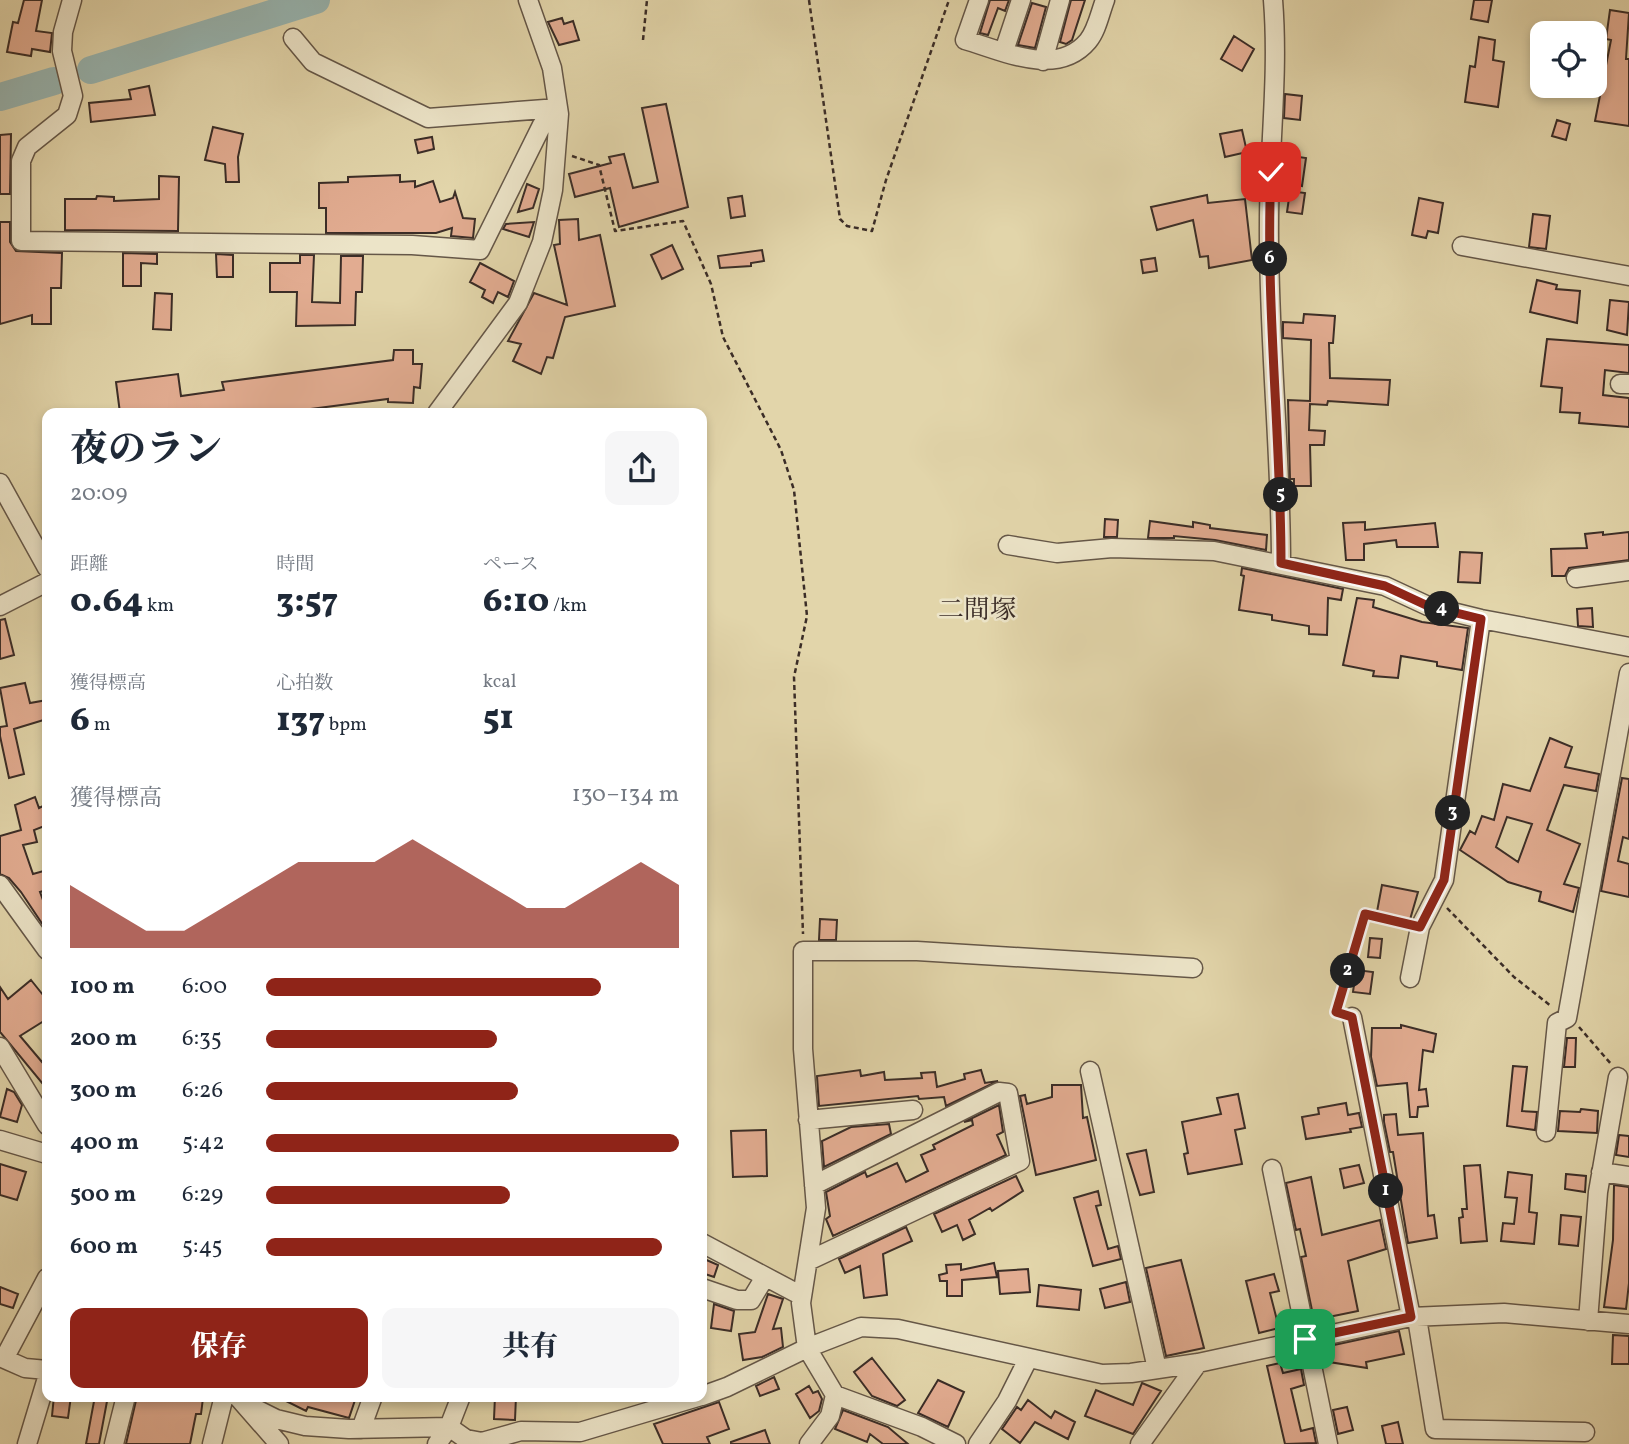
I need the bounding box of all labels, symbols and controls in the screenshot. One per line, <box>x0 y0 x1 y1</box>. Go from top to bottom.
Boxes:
map controls <box>1530 21 1607 98</box>
button: locate <box>1530 21 1607 98</box>
pin <box>1241 142 1301 202</box>
icon: check <box>1252 153 1290 191</box>
pin: 6 <box>1252 242 1288 276</box>
text: 6 <box>1264 245 1275 271</box>
text: 夜のラン <box>70 425 222 478</box>
button: share <box>605 431 679 505</box>
pin: 5 <box>1264 477 1298 512</box>
text: 20:09 <box>70 478 127 510</box>
text: 5 <box>1276 481 1285 507</box>
text: 距離 <box>70 552 108 578</box>
text: 時間 <box>276 552 314 578</box>
text: ペース <box>483 552 539 578</box>
text: 0.64 <box>70 578 143 626</box>
text: 3:57 <box>276 578 338 626</box>
text: 6:10 <box>483 578 549 626</box>
pin: 4 <box>1424 592 1460 626</box>
text: km <box>143 593 174 619</box>
text: /km <box>549 593 587 619</box>
district label: 二間塚 <box>938 593 1016 629</box>
text: 4 <box>1436 595 1447 621</box>
text: kcal <box>483 669 516 695</box>
text: 獲得標高 <box>70 671 146 697</box>
text: 心拍数 <box>276 671 333 697</box>
text: 51 <box>483 695 514 743</box>
text: 6 <box>70 697 90 745</box>
text: 137 <box>276 697 325 745</box>
text: m <box>90 712 110 738</box>
text: bpm <box>325 712 367 738</box>
text: 130–134 m <box>572 779 679 811</box>
text: 獲得標高 <box>70 783 162 815</box>
pin: 3 <box>1436 796 1470 830</box>
text: 3 <box>1448 799 1457 825</box>
pin: 2 <box>1330 954 1366 988</box>
text: 2 <box>1343 957 1352 983</box>
text: 100 m <box>70 971 135 1003</box>
text: 6:00 <box>182 971 227 1003</box>
text: 200 m <box>70 1023 137 1055</box>
text: 6:35 <box>182 1023 222 1055</box>
text: 300 m <box>70 1075 137 1107</box>
text: 6:26 <box>182 1075 223 1107</box>
text: 400 m <box>70 1127 139 1159</box>
text: 5:42 <box>182 1127 225 1159</box>
pin: 1 <box>1368 1174 1404 1208</box>
text: 1 <box>1382 1177 1389 1203</box>
text: 500 m <box>70 1179 136 1211</box>
text: 6:29 <box>182 1179 223 1211</box>
text: 600 m <box>70 1231 138 1263</box>
text: 5:45 <box>182 1231 223 1263</box>
button: 保存 <box>70 1308 368 1388</box>
button: 共有 <box>382 1308 679 1388</box>
pin <box>1275 1309 1335 1369</box>
icon: arrive <box>1286 1320 1324 1358</box>

